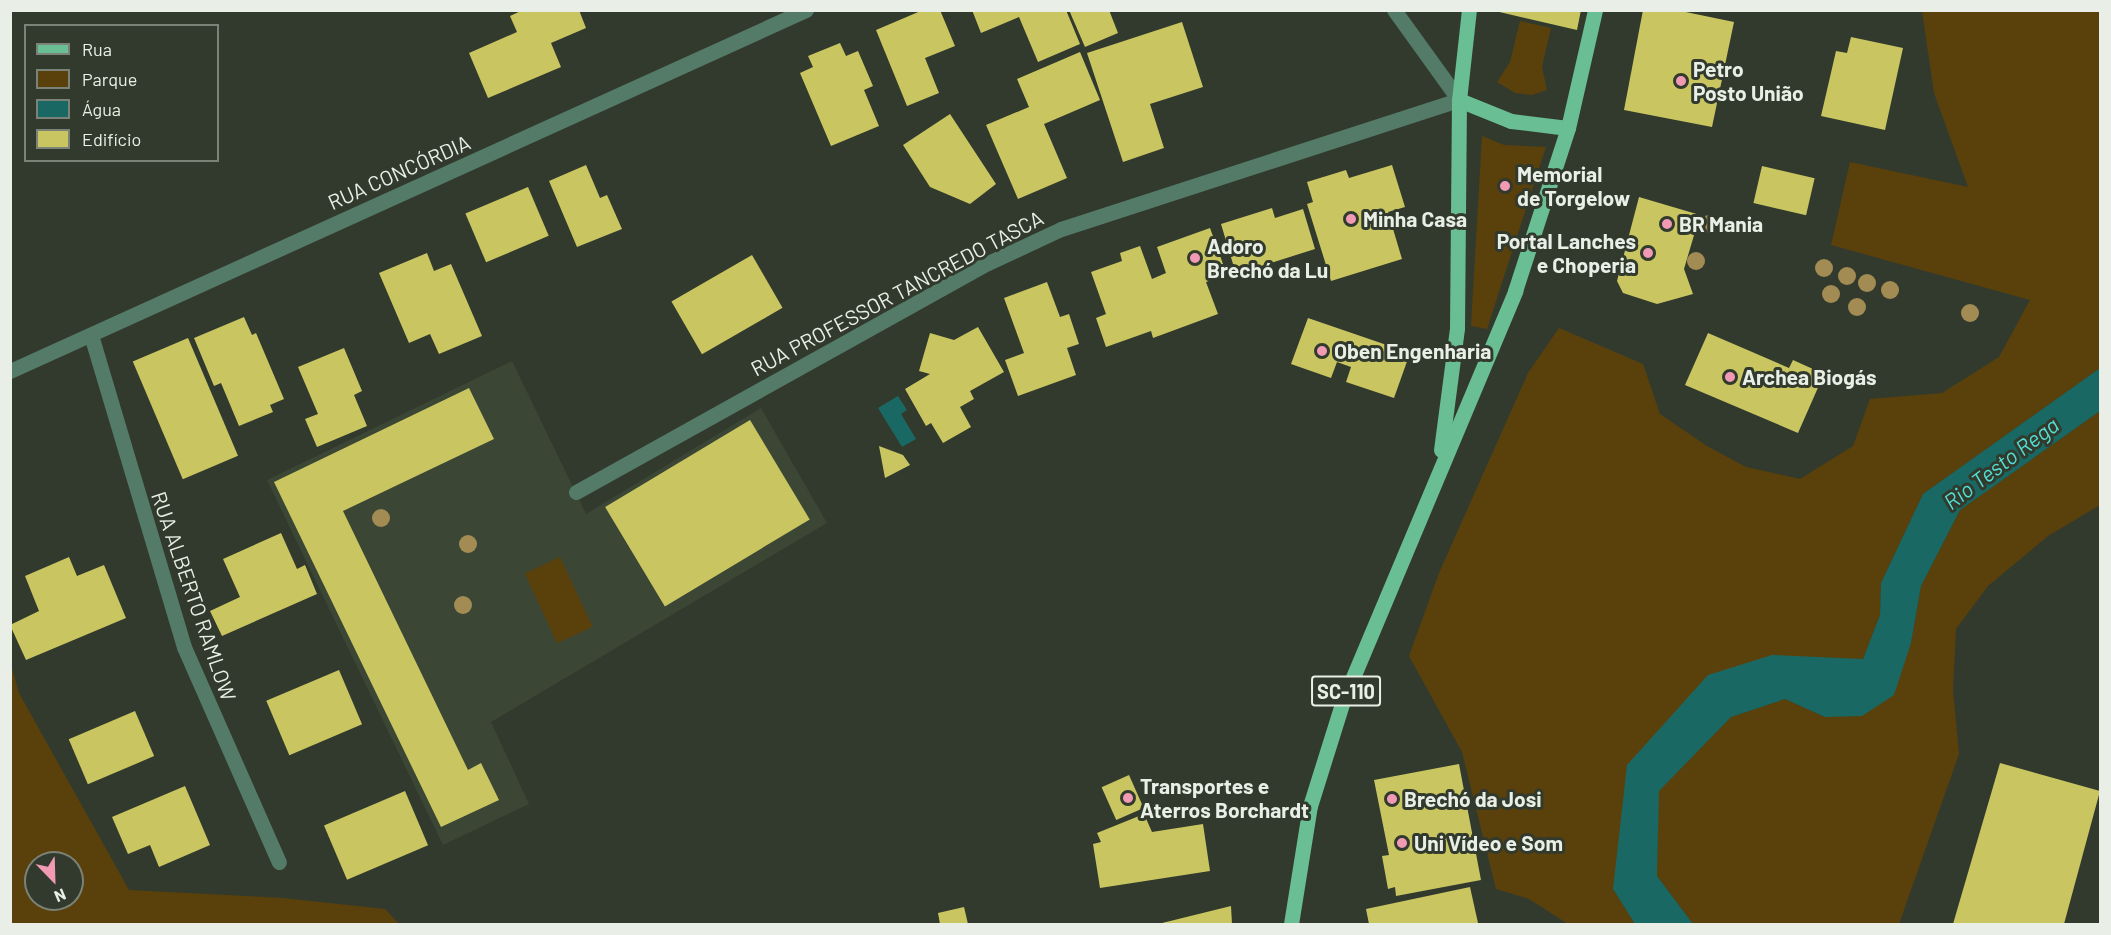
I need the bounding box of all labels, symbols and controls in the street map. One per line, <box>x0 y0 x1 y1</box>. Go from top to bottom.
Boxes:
legend <box>24 24 219 162</box>
text: Rua <box>82 38 112 60</box>
place label: Petro Posto União <box>1693 56 1804 106</box>
text: Parque <box>82 68 137 90</box>
marker: Petro Posto União <box>1674 74 1688 88</box>
text: Água <box>82 98 121 120</box>
text: Edifício <box>82 128 141 150</box>
street label: RUA CONCÓRDIA <box>324 129 474 215</box>
place label: Memorial de Torgelow <box>1517 161 1630 211</box>
marker: Memorial de Torgelow <box>1498 179 1512 193</box>
street label: RUA PROFESSOR TANCREDO TASCA <box>746 205 1048 381</box>
place label: Minha Casa <box>1363 206 1467 232</box>
place label: BR Mania <box>1679 211 1763 237</box>
marker: Minha Casa <box>1344 212 1358 226</box>
marker: BR Mania <box>1660 217 1674 231</box>
place label: Portal Lanches e Choperia <box>1497 228 1636 278</box>
place label: Adoro Brechó da Lu <box>1207 233 1328 283</box>
marker: Portal Lanches e Choperia <box>1641 246 1655 260</box>
marker: Adoro Brechó da Lu <box>1188 251 1202 265</box>
place label: Oben Engenharia <box>1334 338 1491 364</box>
marker: Oben Engenharia <box>1315 344 1329 358</box>
place label: Archea Biogás <box>1742 364 1877 390</box>
marker: Archea Biogás <box>1723 370 1737 384</box>
water label: Rio Testo Rega <box>1938 411 2064 515</box>
street label: RUA ALBERTO RAMLOW <box>146 488 242 704</box>
road number: SC-110 <box>1310 674 1382 708</box>
place label: Transportes e Aterros Borchardt <box>1140 773 1309 823</box>
place label: Brechó da Josi <box>1404 786 1542 812</box>
marker: Transportes e Aterros Borchardt <box>1121 791 1135 805</box>
marker: Brechó da Josi <box>1385 792 1399 806</box>
place label: Uni Vídeo e Som <box>1414 830 1563 856</box>
marker: Uni Vídeo e Som <box>1395 836 1409 850</box>
north arrow <box>24 851 84 911</box>
text: N <box>52 885 69 907</box>

